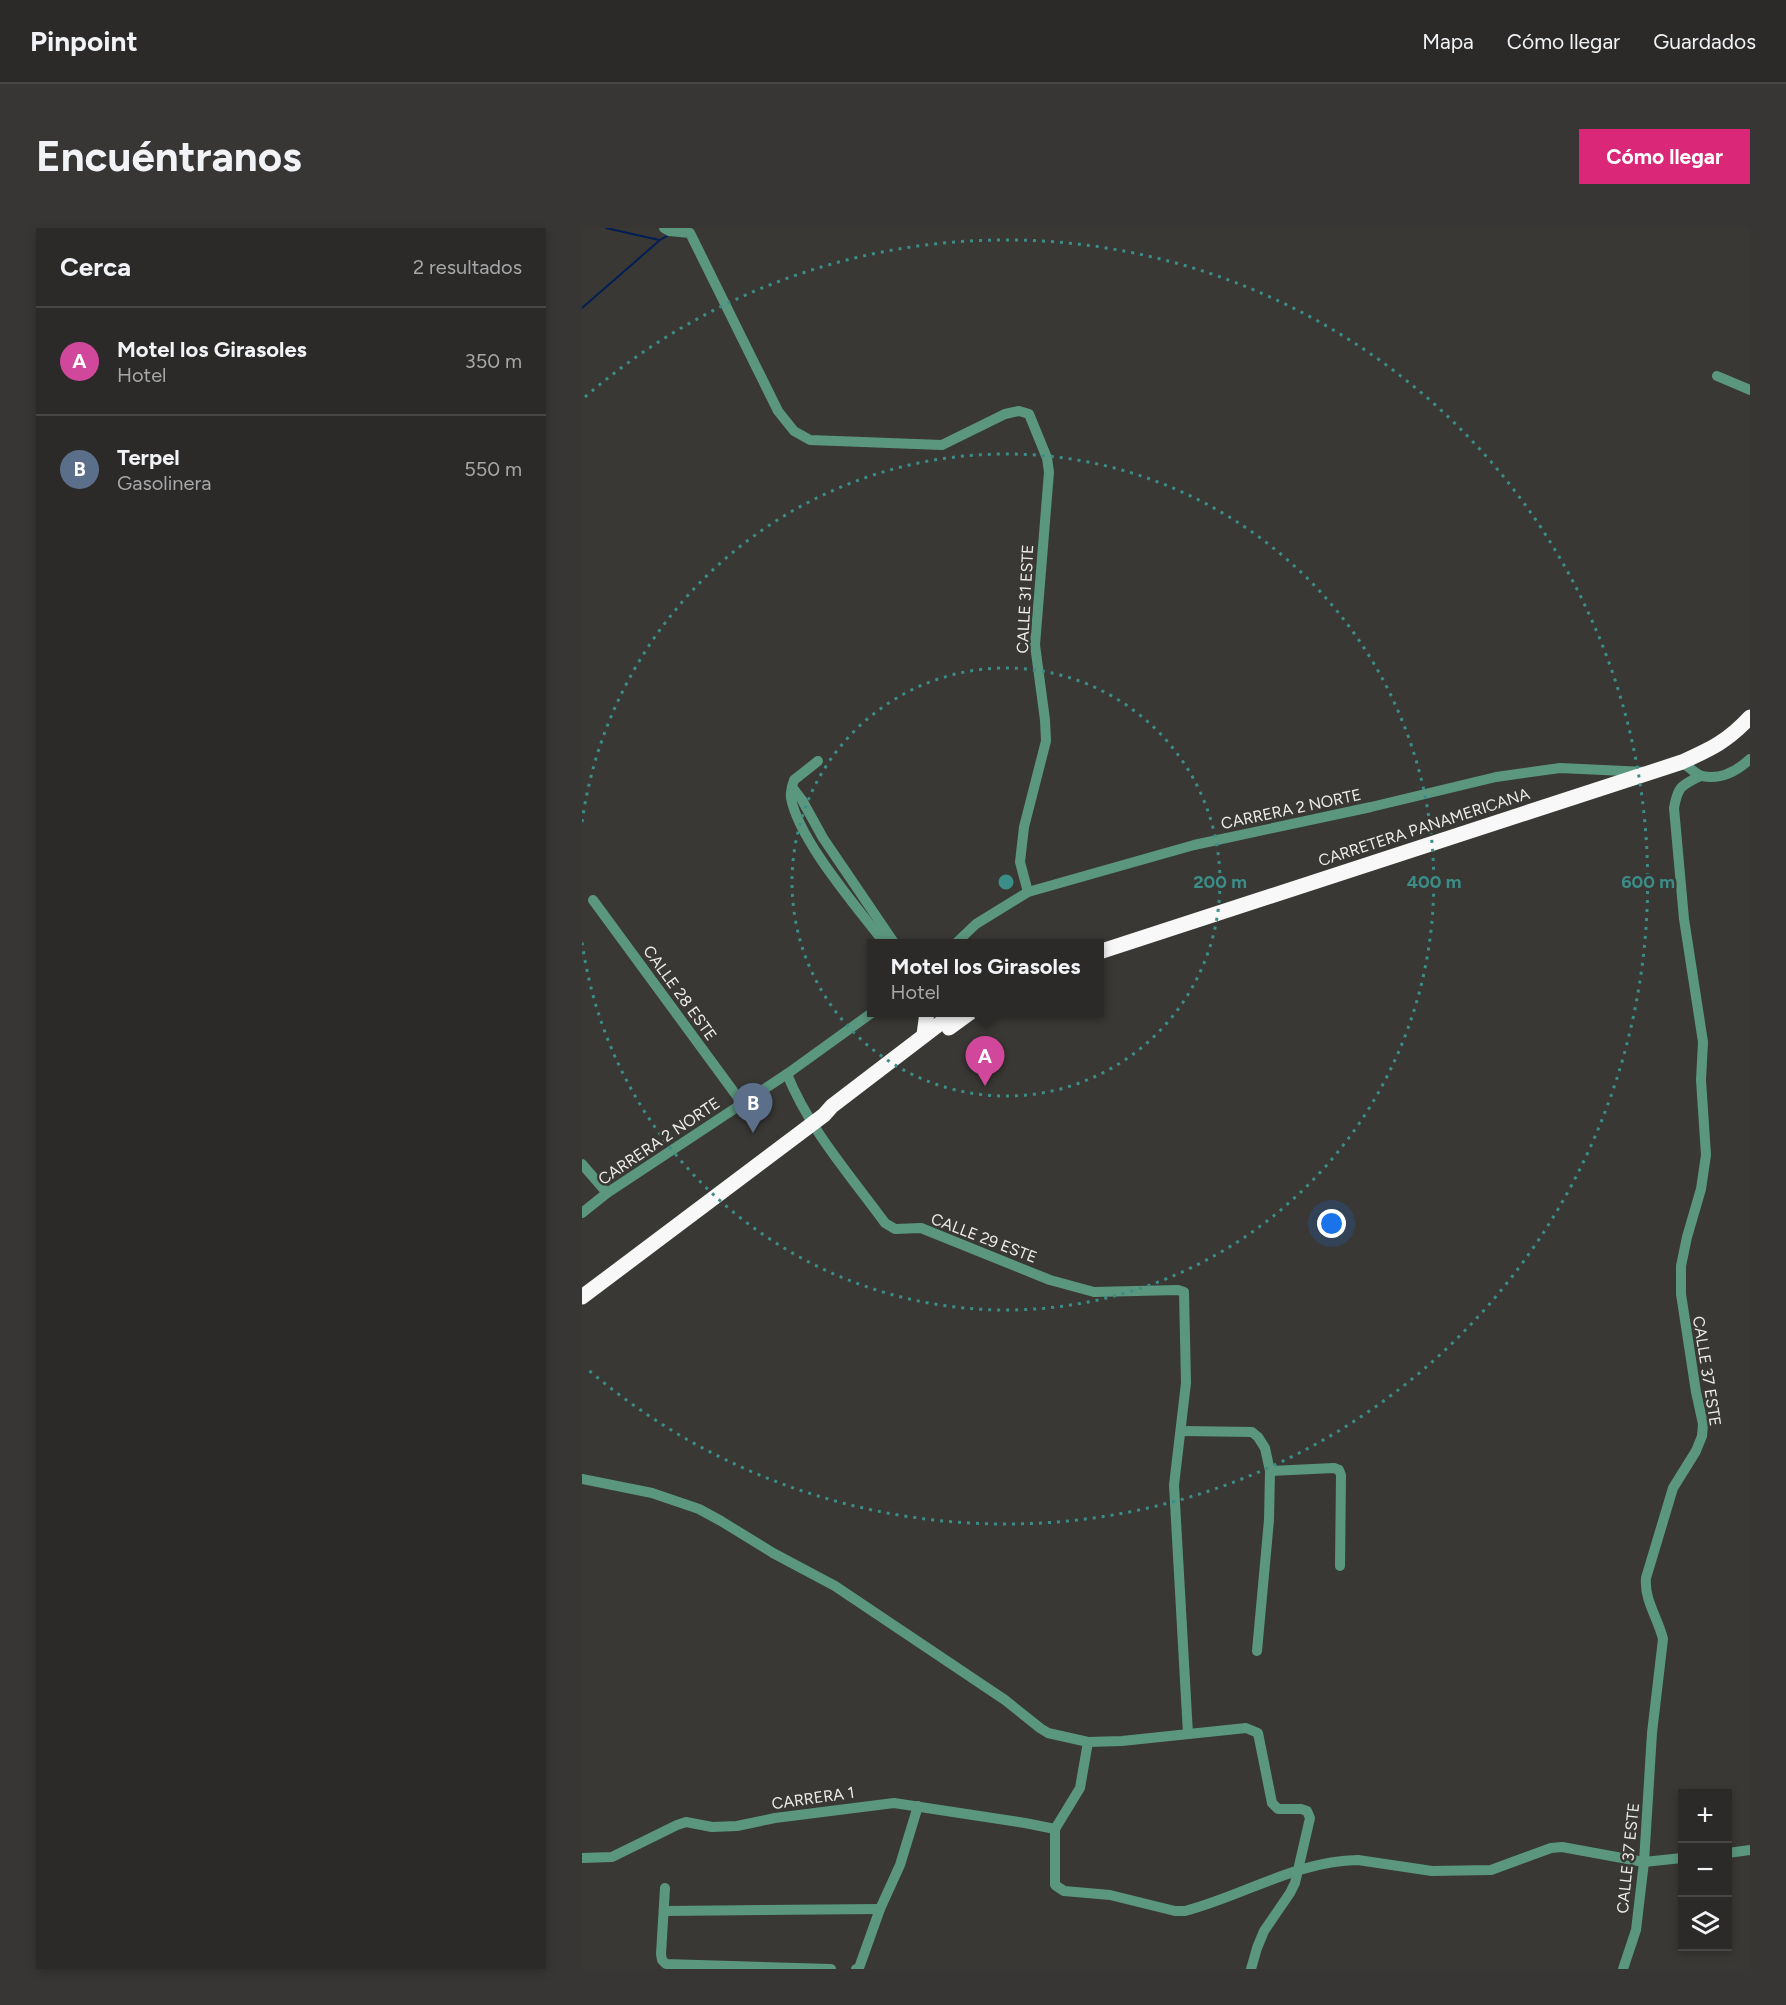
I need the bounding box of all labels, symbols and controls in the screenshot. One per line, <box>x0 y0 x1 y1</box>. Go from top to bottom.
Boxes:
text: Pinpoint <box>30 24 138 58</box>
text: Mapa <box>1422 29 1474 54</box>
text: Cómo llegar <box>1507 29 1620 54</box>
text: Guardados <box>1653 29 1756 54</box>
button: Cómo llegar <box>1579 129 1750 184</box>
text: Encuéntranos <box>36 131 302 182</box>
text: Cerca <box>60 251 131 283</box>
text: 2 resultados <box>413 255 522 279</box>
text: Motel los Girasoles <box>117 336 307 363</box>
text: A <box>72 349 87 373</box>
text: 350 m <box>465 349 522 373</box>
text: Hotel <box>117 363 166 387</box>
text: Terpel <box>117 444 180 471</box>
text: B <box>73 457 86 481</box>
text: 550 m <box>464 457 522 481</box>
text: Gasolinera <box>117 471 211 495</box>
street label: CALLE 31 ESTE <box>1013 544 1037 654</box>
street label: CARRETERA PANAMERICANA <box>1316 784 1532 870</box>
street label: CARRERA 2 NORTE <box>1219 785 1363 833</box>
text: 200 m <box>1193 871 1247 893</box>
text: 400 m <box>1407 871 1461 893</box>
text: 600 m <box>1621 871 1675 893</box>
centre of rings <box>996 872 1016 892</box>
popup <box>867 939 1104 1017</box>
street label: CALLE 28 ESTE <box>639 942 721 1044</box>
text: Motel los Girasoles <box>891 953 1080 980</box>
text: Hotel <box>891 980 940 1004</box>
pin: A <box>966 1036 1004 1086</box>
pin: B <box>734 1084 772 1133</box>
street label: CARRERA 2 NORTE <box>595 1093 723 1189</box>
street label: CALLE 29 ESTE <box>928 1209 1040 1267</box>
your location <box>1317 1209 1346 1238</box>
street label: CALLE 37 ESTE <box>1689 1315 1725 1427</box>
street label: CARRERA 1 <box>770 1783 856 1813</box>
map controls <box>1678 1789 1732 1951</box>
button: + <box>1678 1789 1732 1843</box>
street label: CALLE 37 ESTE <box>1613 1802 1643 1914</box>
button: − <box>1678 1843 1732 1897</box>
button: layers <box>1678 1897 1732 1951</box>

